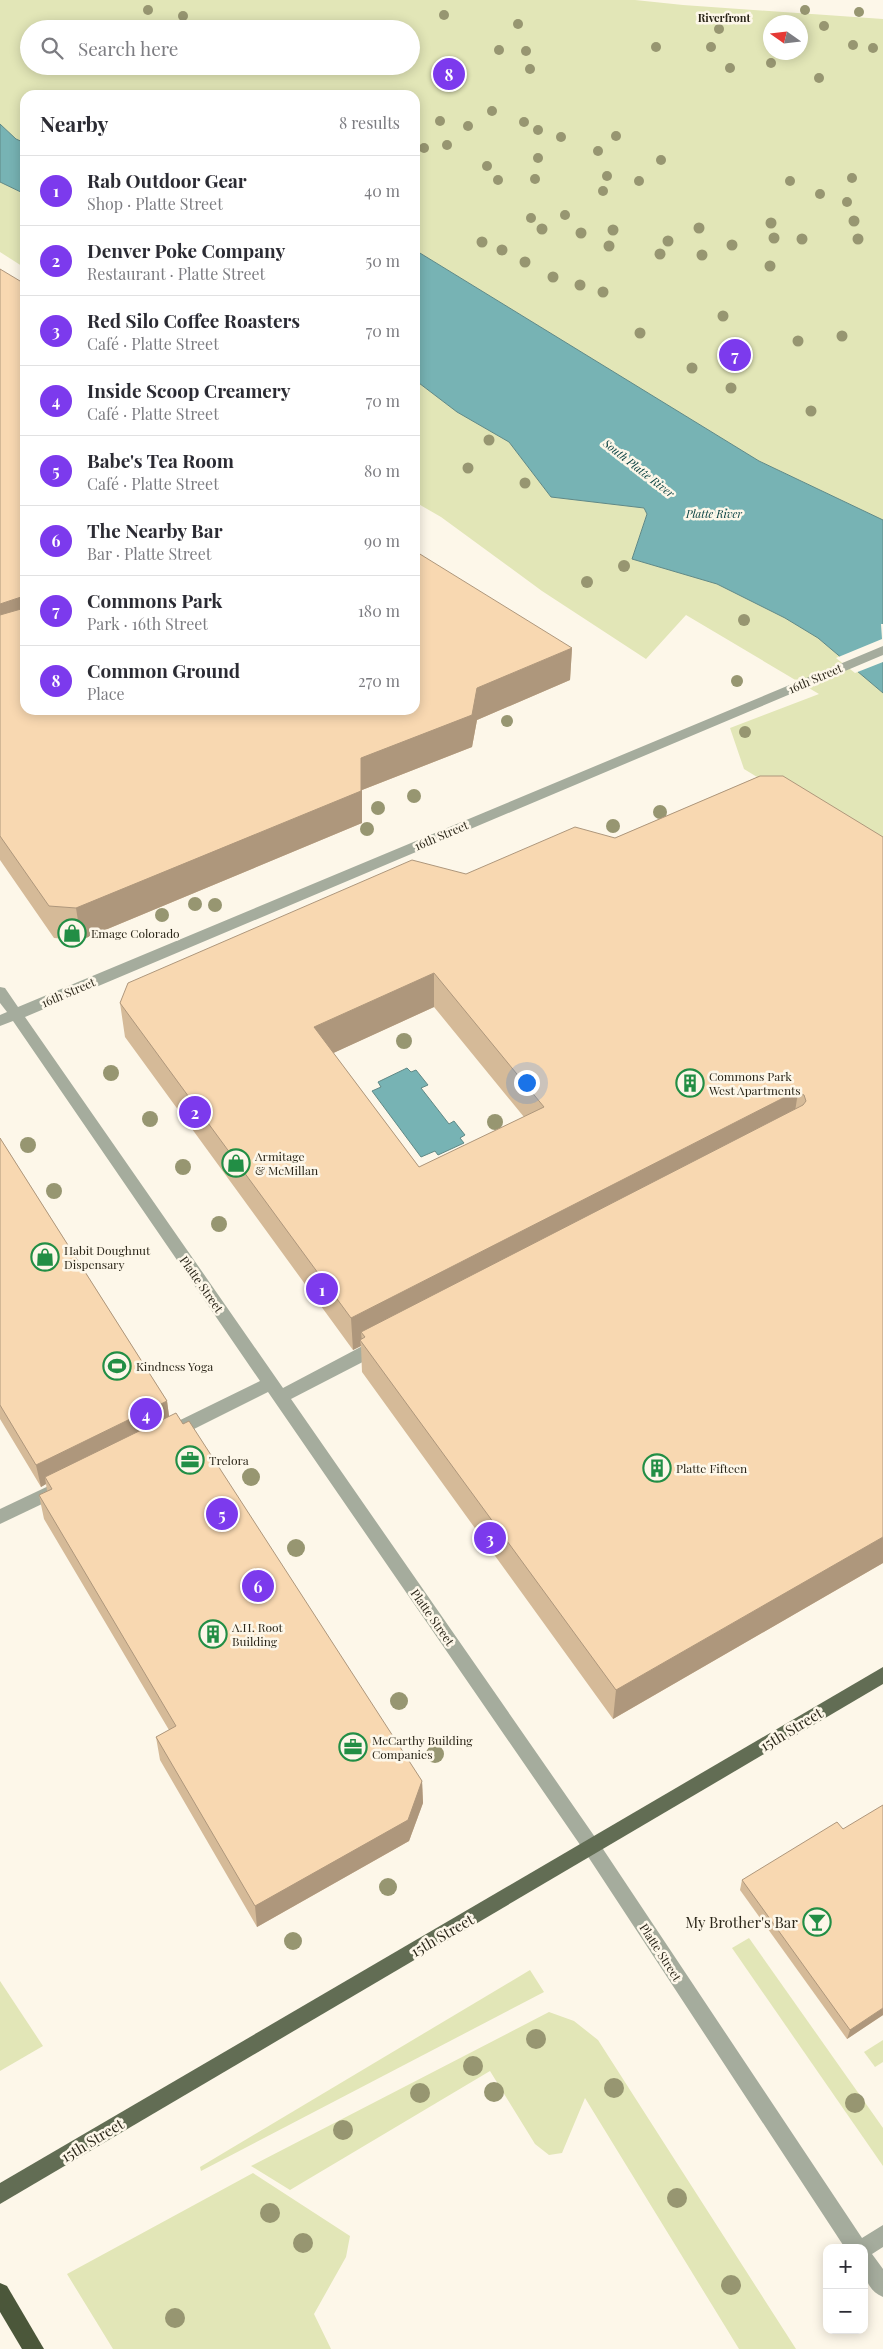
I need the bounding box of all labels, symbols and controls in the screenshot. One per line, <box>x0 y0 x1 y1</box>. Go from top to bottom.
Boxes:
district label: Riverfront <box>698 10 750 25</box>
north arrow <box>763 15 808 60</box>
search box <box>20 20 420 75</box>
icon: search <box>38 34 66 62</box>
text: Search here <box>78 35 178 61</box>
pin: 8 <box>433 55 465 93</box>
text: Nearby <box>40 109 109 137</box>
text: 8 results <box>339 112 400 133</box>
text: Rab Outdoor Gear <box>87 167 247 193</box>
text: 1 <box>53 180 59 201</box>
text: 40 m <box>364 180 400 201</box>
text: Shop · Platte Street <box>87 193 223 214</box>
text: Denver Poke Company <box>87 237 285 263</box>
text: 2 <box>52 250 60 271</box>
text: 50 m <box>366 250 400 271</box>
text: Restaurant · Platte Street <box>87 263 265 284</box>
text: Red Silo Coffee Roasters <box>87 307 300 333</box>
text: 3 <box>52 320 60 341</box>
text: 70 m <box>366 320 400 341</box>
text: Café · Platte Street <box>87 333 219 354</box>
pin: 7 <box>719 336 751 374</box>
text: Inside Scoop Creamery <box>87 377 291 403</box>
text: 4 <box>52 390 60 411</box>
text: 70 m <box>366 390 400 411</box>
text: Café · Platte Street <box>87 403 219 424</box>
water label: South Platte River <box>600 435 678 501</box>
text: Babe's Tea Room <box>87 447 234 473</box>
text: 5 <box>52 460 60 481</box>
text: 80 m <box>364 460 400 481</box>
text: Café · Platte Street <box>87 473 219 494</box>
water label: Platte River <box>685 506 742 521</box>
text: The Nearby Bar <box>87 517 223 543</box>
text: 6 <box>52 530 60 551</box>
text: 90 m <box>364 530 400 551</box>
text: Bar · Platte Street <box>87 543 211 564</box>
text: Commons Park <box>87 587 222 613</box>
text: 7 <box>52 600 60 621</box>
text: 180 m <box>358 600 400 621</box>
text: Park · 16th Street <box>87 613 208 634</box>
text: Common Ground <box>87 657 240 683</box>
street label: 16th Street <box>786 659 845 697</box>
text: 8 <box>52 670 60 691</box>
text: 270 m <box>358 670 400 691</box>
text: Place <box>87 683 125 704</box>
street label: 16th Street <box>412 816 471 854</box>
shop icon: Emage Colorado <box>57 918 87 948</box>
place label: Emage Colorado <box>91 925 180 941</box>
street label: 16th Street <box>39 973 98 1011</box>
building icon: Commons Park West Apartments <box>675 1068 705 1098</box>
place label: Commons Park West Apartments <box>708 1068 801 1098</box>
your location <box>514 1070 540 1096</box>
pin: 2 <box>179 1093 211 1131</box>
shop icon: Armitage & McMillan <box>221 1148 251 1178</box>
place label: Armitage & McMillan <box>254 1148 318 1178</box>
shop icon: Habit Doughnut Dispensary <box>30 1242 60 1272</box>
place label: Habit Doughnut Dispensary <box>64 1242 151 1272</box>
street label: Platte Street <box>177 1253 228 1316</box>
pin: 1 <box>306 1270 338 1308</box>
sports icon: Kindness Yoga <box>102 1351 132 1381</box>
place label: Kindness Yoga <box>136 1358 213 1374</box>
pin: 4 <box>130 1395 162 1433</box>
office icon: Trelora <box>175 1445 205 1475</box>
place label: Trelora <box>209 1452 249 1468</box>
building icon: Platte Fifteen <box>642 1453 672 1483</box>
place label: Platte Fifteen <box>676 1460 747 1476</box>
pin: 5 <box>206 1495 238 1533</box>
pin: 3 <box>474 1519 506 1557</box>
pin: 6 <box>242 1567 274 1605</box>
street label: Platte Street <box>408 1586 459 1649</box>
building icon: A.H. Root Building <box>198 1619 228 1649</box>
place label: A.H. Root Building <box>231 1619 284 1649</box>
street label: 15th Street <box>756 1702 827 1756</box>
office icon: McCarthy Building Companies <box>338 1732 368 1762</box>
place label: McCarthy Building Companies <box>372 1732 473 1762</box>
bar icon: My Brother's Bar <box>802 1907 832 1937</box>
street label: 15th Street <box>407 1909 478 1961</box>
place label: My Brother's Bar <box>685 1912 798 1932</box>
street label: Platte Street <box>636 1920 686 1984</box>
street label: 15th Street <box>57 2113 128 2167</box>
map controls <box>823 2244 868 2334</box>
button: + <box>823 2244 868 2289</box>
button: − <box>823 2289 868 2334</box>

